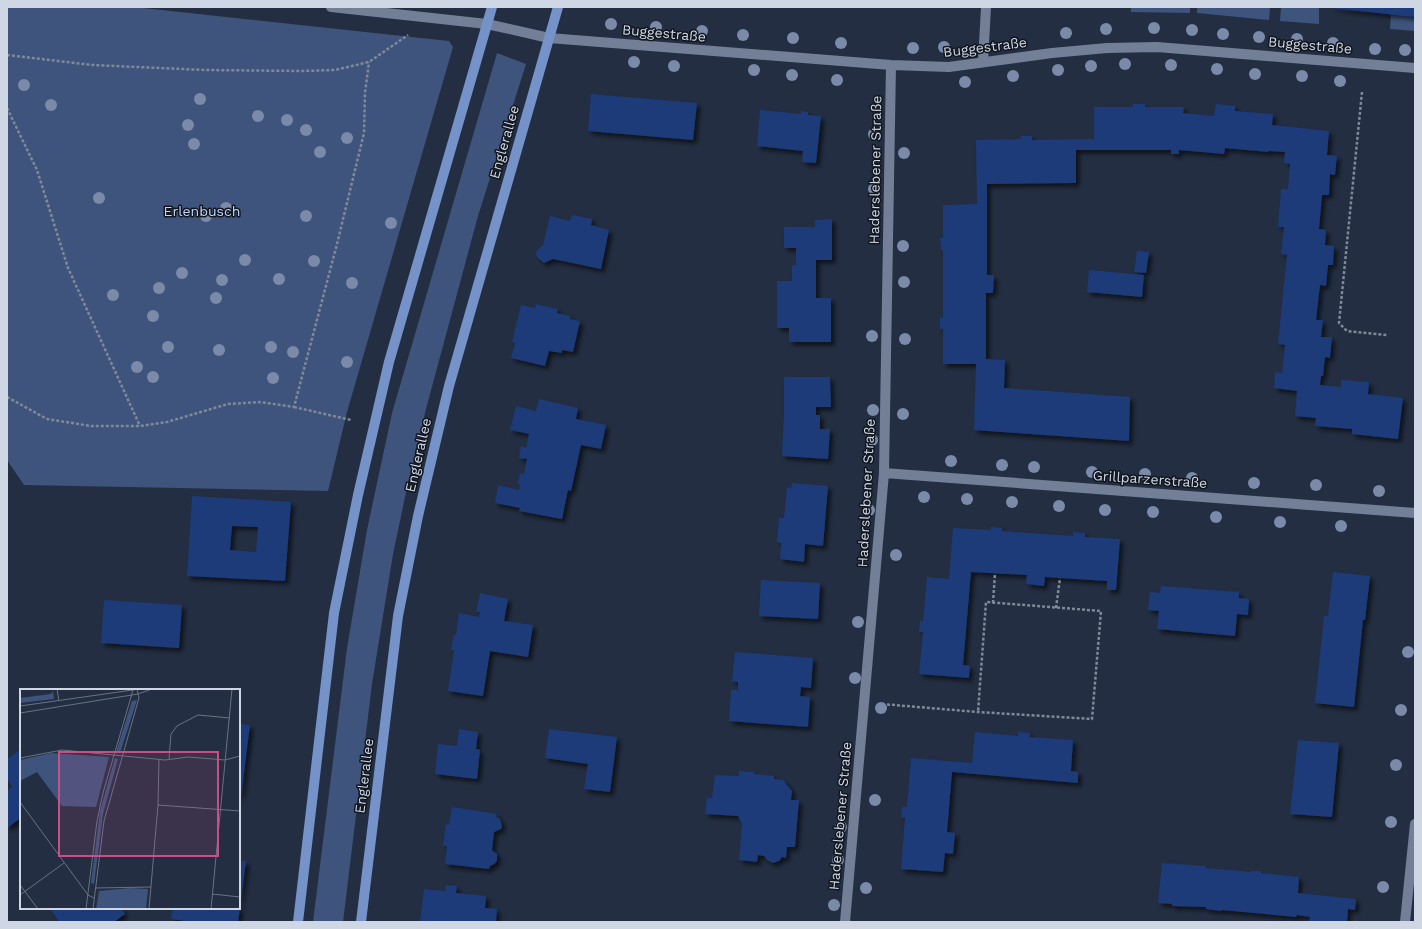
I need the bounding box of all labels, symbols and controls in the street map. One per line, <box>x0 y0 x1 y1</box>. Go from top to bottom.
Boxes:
street label: Buggestraße <box>621 21 707 45</box>
street label: Buggestraße <box>1267 33 1353 57</box>
street label: Buggestraße <box>942 34 1028 60</box>
street label: Haderslebener Straße <box>866 95 884 245</box>
street label: Englerallee <box>486 103 522 181</box>
park label: Erlenbusch <box>164 203 240 219</box>
street label: Englerallee <box>402 416 434 494</box>
street label: Haderslebener Straße <box>854 418 878 568</box>
street label: Grillparzerstraße <box>1092 467 1208 491</box>
inset map <box>20 689 240 909</box>
street label: Englerallee <box>351 738 377 814</box>
street label: Haderslebener Straße <box>826 741 854 891</box>

